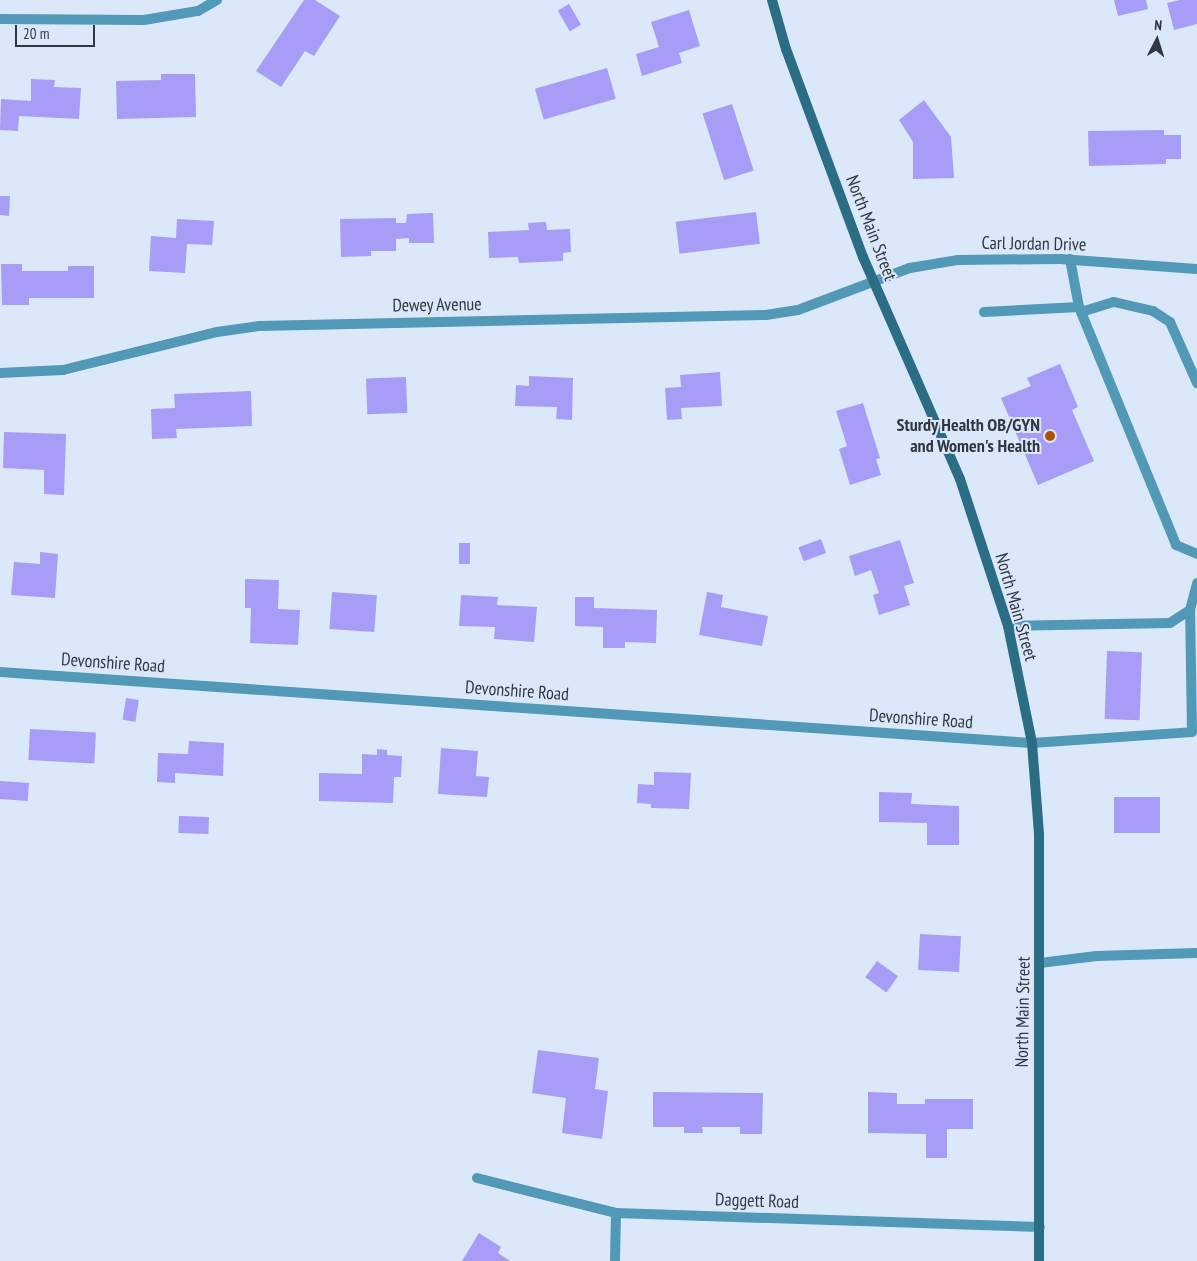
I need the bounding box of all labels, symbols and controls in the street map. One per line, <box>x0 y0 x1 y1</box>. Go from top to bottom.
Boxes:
scale bar <box>18 15 98 47</box>
north arrow <box>1132 15 1182 65</box>
text: N <box>1154 16 1163 34</box>
text: 20 m <box>23 24 49 43</box>
street label: North Main Street <box>841 172 901 284</box>
street label: Carl Jordan Drive <box>982 232 1086 256</box>
street label: Dewey Avenue <box>392 293 482 317</box>
place label: Sturdy Health OB/GYN and Women's Health <box>896 415 1040 458</box>
marker: Sturdy Health OB/GYN and Women's Health <box>1044 430 1056 442</box>
street label: North Main Street <box>990 551 1042 663</box>
street label: Devonshire Road <box>60 649 166 677</box>
street label: Devonshire Road <box>464 677 570 705</box>
street label: Devonshire Road <box>868 705 974 733</box>
street label: North Main Street <box>1011 956 1035 1068</box>
street label: Daggett Road <box>715 1189 799 1213</box>

